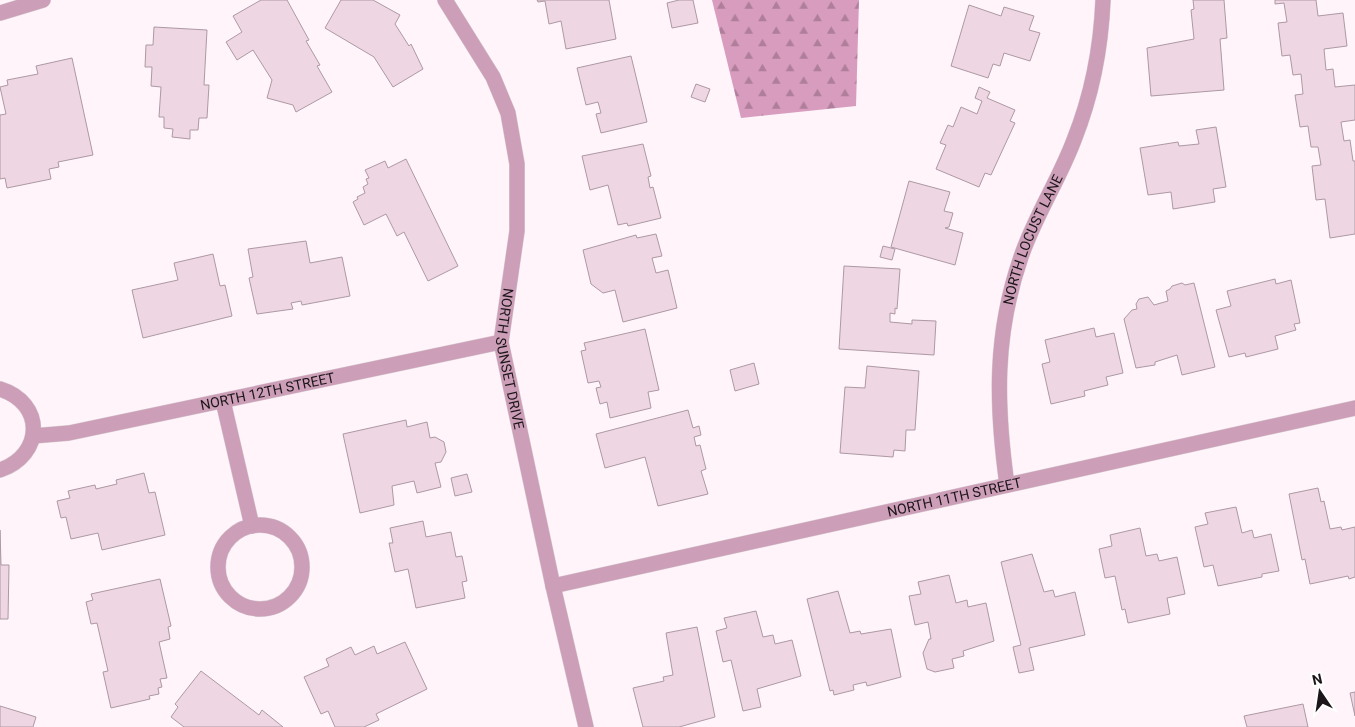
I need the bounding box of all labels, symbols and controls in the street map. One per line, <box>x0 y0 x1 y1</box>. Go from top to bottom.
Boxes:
street label: NORTH LOCUST LANE <box>1000 172 1066 306</box>
street label: NORTH SUNSET DRIVE <box>493 287 527 431</box>
street label: NORTH 12TH STREET <box>199 369 337 413</box>
street label: NORTH 11TH STREET <box>886 474 1023 520</box>
north arrow <box>1295 667 1345 717</box>
text: N <box>1310 670 1324 688</box>

